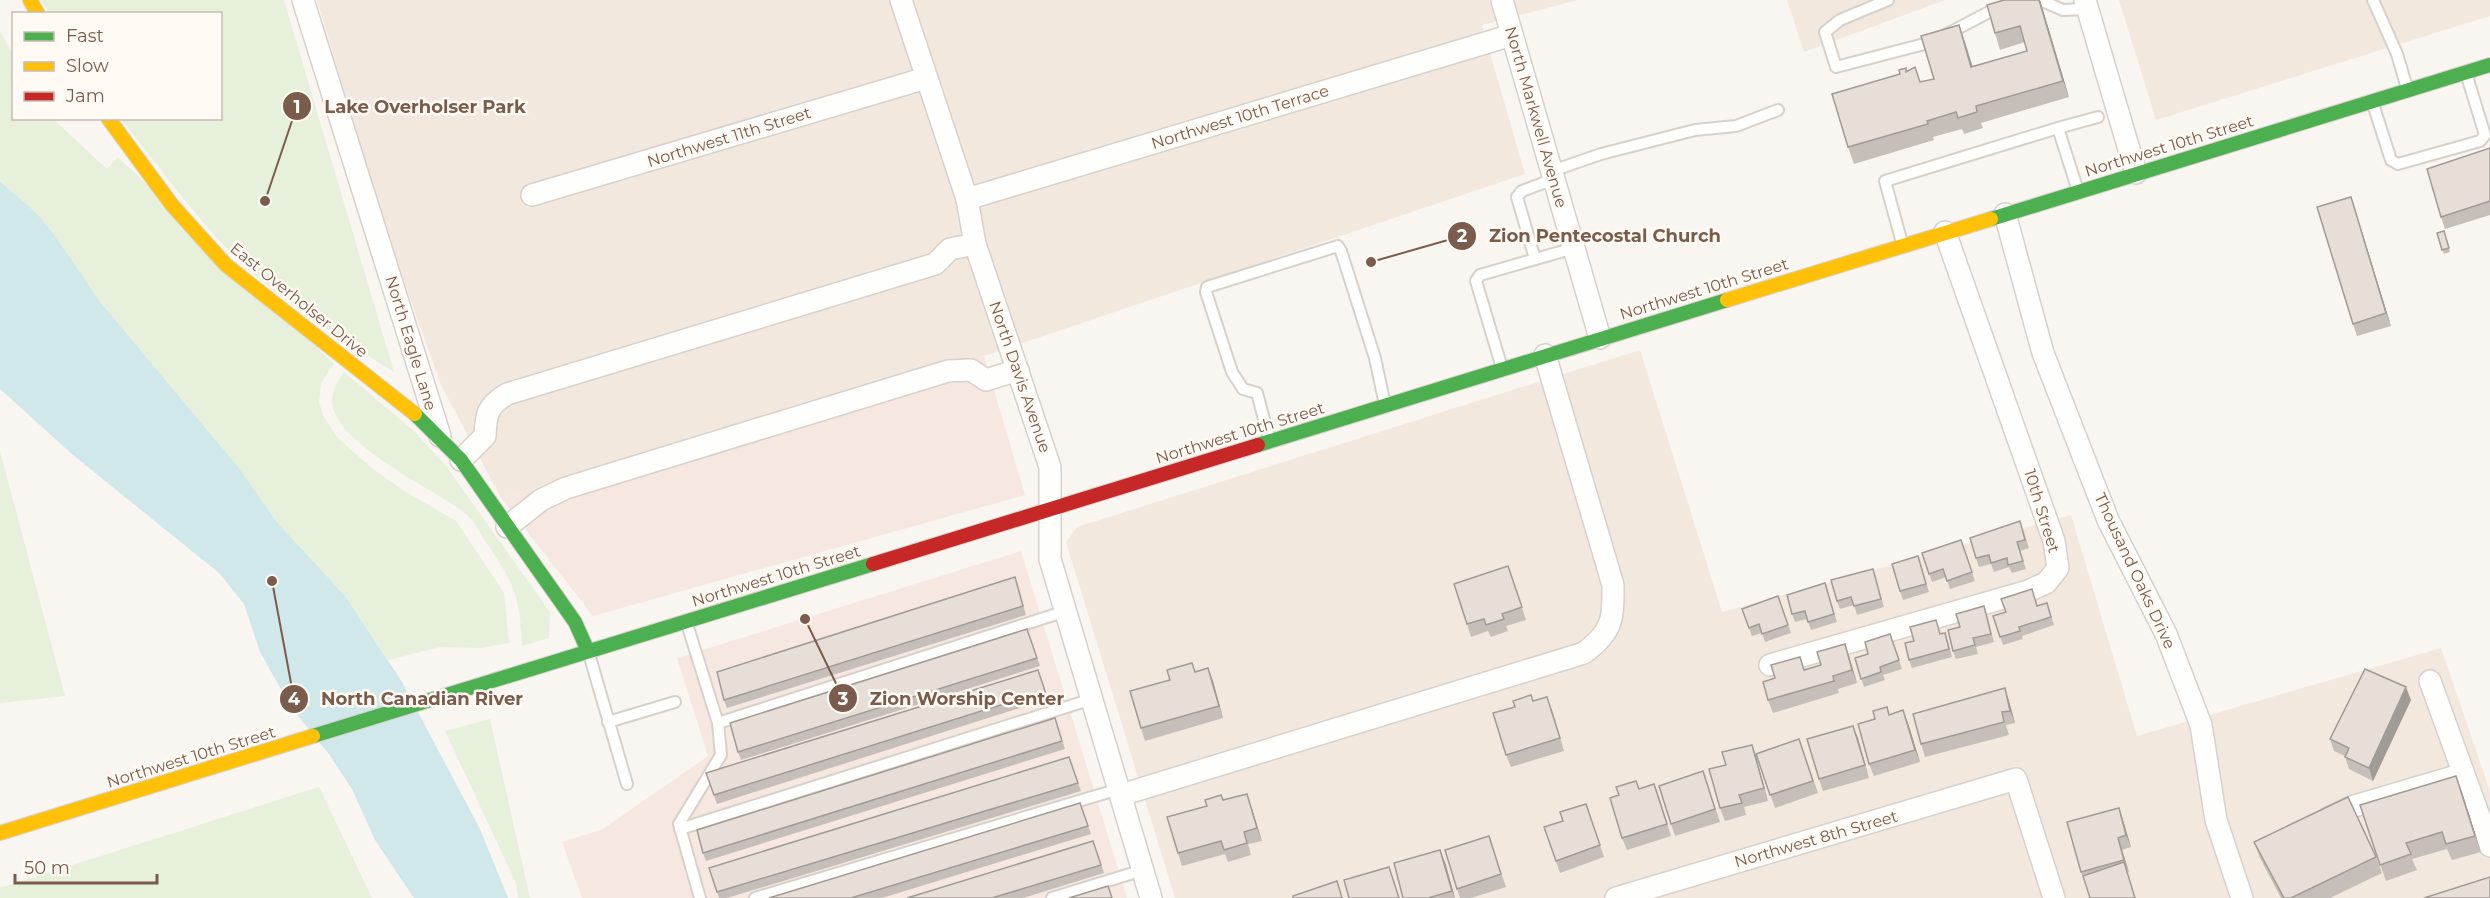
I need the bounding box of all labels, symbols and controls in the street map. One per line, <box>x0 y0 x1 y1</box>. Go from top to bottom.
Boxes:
legend <box>12 12 222 120</box>
street label: North Markwell Avenue <box>1501 24 1571 210</box>
text: Fast <box>66 25 104 47</box>
text: Slow <box>66 55 109 77</box>
street label: Northwest 10th Terrace <box>1149 81 1331 153</box>
text: Jam <box>65 85 105 107</box>
callout: Lake Overholser Park <box>282 88 538 124</box>
text: 1 <box>293 96 301 118</box>
text: Lake Overholser Park <box>324 96 526 118</box>
street label: Northwest 11th Street <box>645 103 814 171</box>
street label: Northwest 10th Street <box>2082 111 2256 181</box>
callout: Zion Pentecostal Church <box>1447 218 1733 254</box>
text: 2 <box>1457 225 1468 247</box>
text: Zion Pentecostal Church <box>1489 225 1721 247</box>
street label: East Overholser Drive <box>226 239 372 361</box>
street label: Northwest 10th Street <box>1617 254 1791 324</box>
street label: North Eagle Lane <box>381 273 441 413</box>
street label: North Davis Avenue <box>985 299 1055 455</box>
street label: Northwest 10th Street <box>1153 398 1327 468</box>
street label: 10th Street <box>2020 467 2064 556</box>
street label: Thousand Oaks Drive <box>2090 490 2180 652</box>
street label: Northwest 10th Street <box>689 541 863 611</box>
callout: Zion Worship Center <box>828 680 1076 716</box>
callout: North Canadian River <box>279 681 535 717</box>
text: 4 <box>288 688 301 710</box>
text: North Canadian River <box>321 688 523 710</box>
text: 3 <box>837 688 849 710</box>
text: Zion Worship Center <box>870 688 1064 710</box>
street label: Northwest 10th Street <box>104 722 278 792</box>
street label: Northwest 8th Street <box>1732 806 1900 871</box>
scale bar <box>15 847 158 885</box>
text: 50 m <box>24 857 70 879</box>

